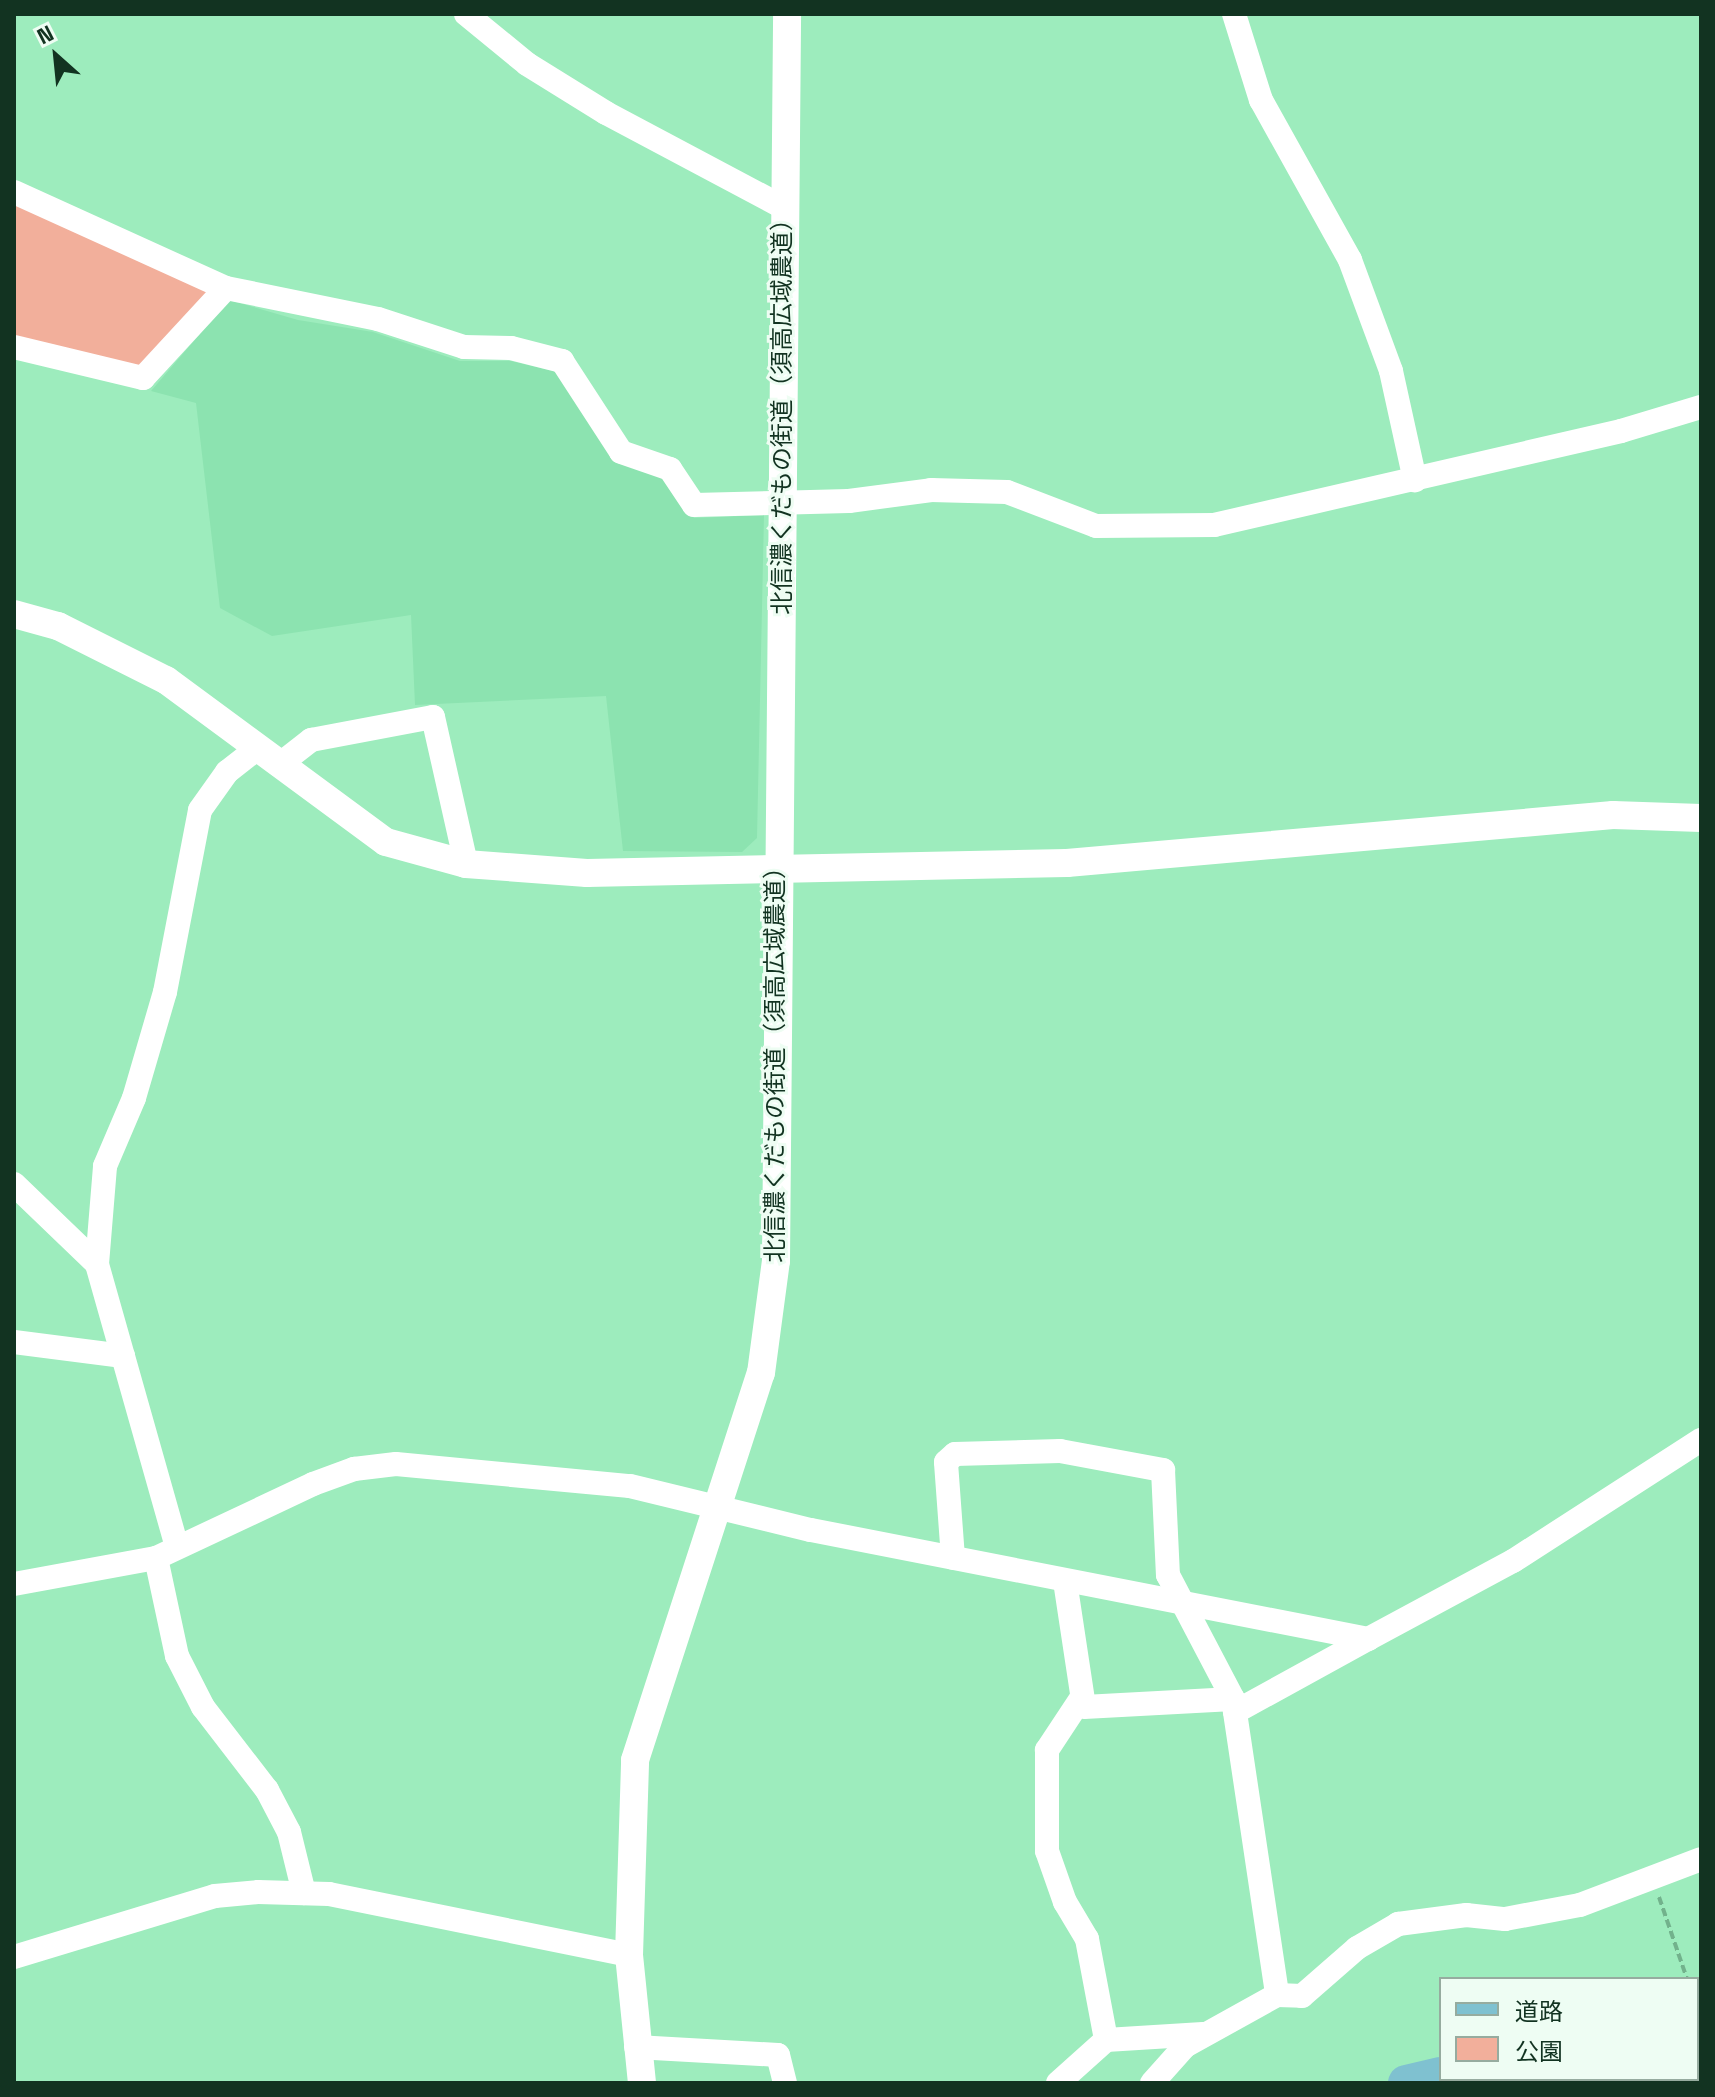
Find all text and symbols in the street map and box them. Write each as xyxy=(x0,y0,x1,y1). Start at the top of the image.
north arrow xyxy=(16,16,96,96)
text: N xyxy=(32,19,58,50)
street label: 北信濃くだもの街道（須高広域農道） xyxy=(768,207,796,615)
street label: 北信濃くだもの街道（須高広域農道） xyxy=(761,855,789,1263)
legend xyxy=(1439,1977,1699,2081)
text: 道路 xyxy=(1515,1996,1563,2027)
text: 公園 xyxy=(1515,2036,1563,2067)

